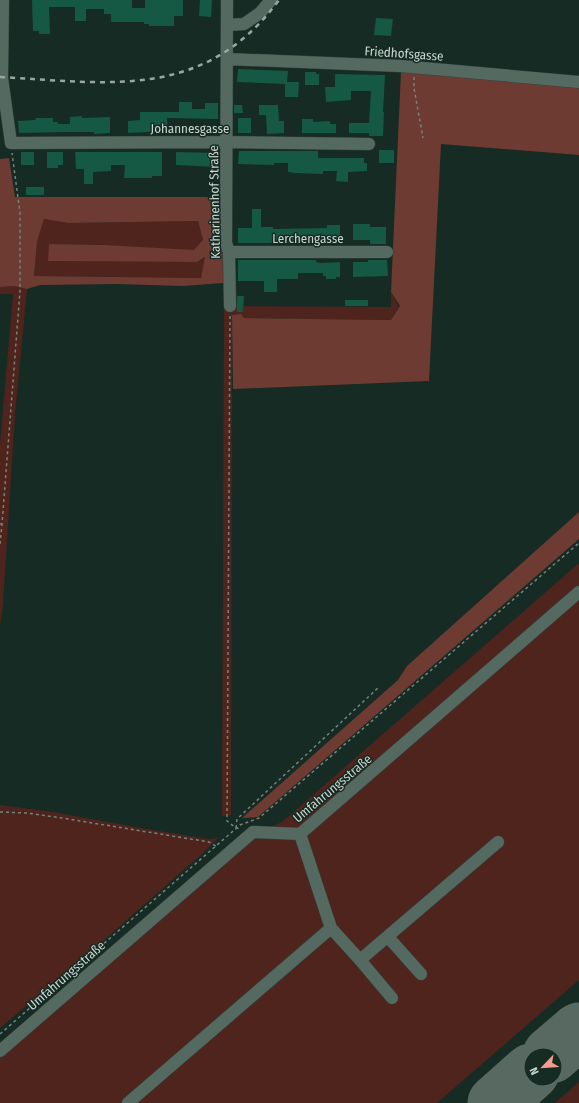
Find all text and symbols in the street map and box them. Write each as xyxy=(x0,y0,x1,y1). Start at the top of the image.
street label: Friedhofsgasse xyxy=(364,43,444,64)
street label: Johannesgasse xyxy=(151,121,229,136)
street label: Katharinenhof Straße xyxy=(206,145,223,259)
street label: Lerchengasse xyxy=(272,231,344,246)
street label: Umfahrungsstraße xyxy=(290,751,375,826)
street label: Umfahrungsstraße xyxy=(24,938,108,1013)
north arrow xyxy=(523,1047,563,1087)
text: N xyxy=(527,1065,542,1077)

